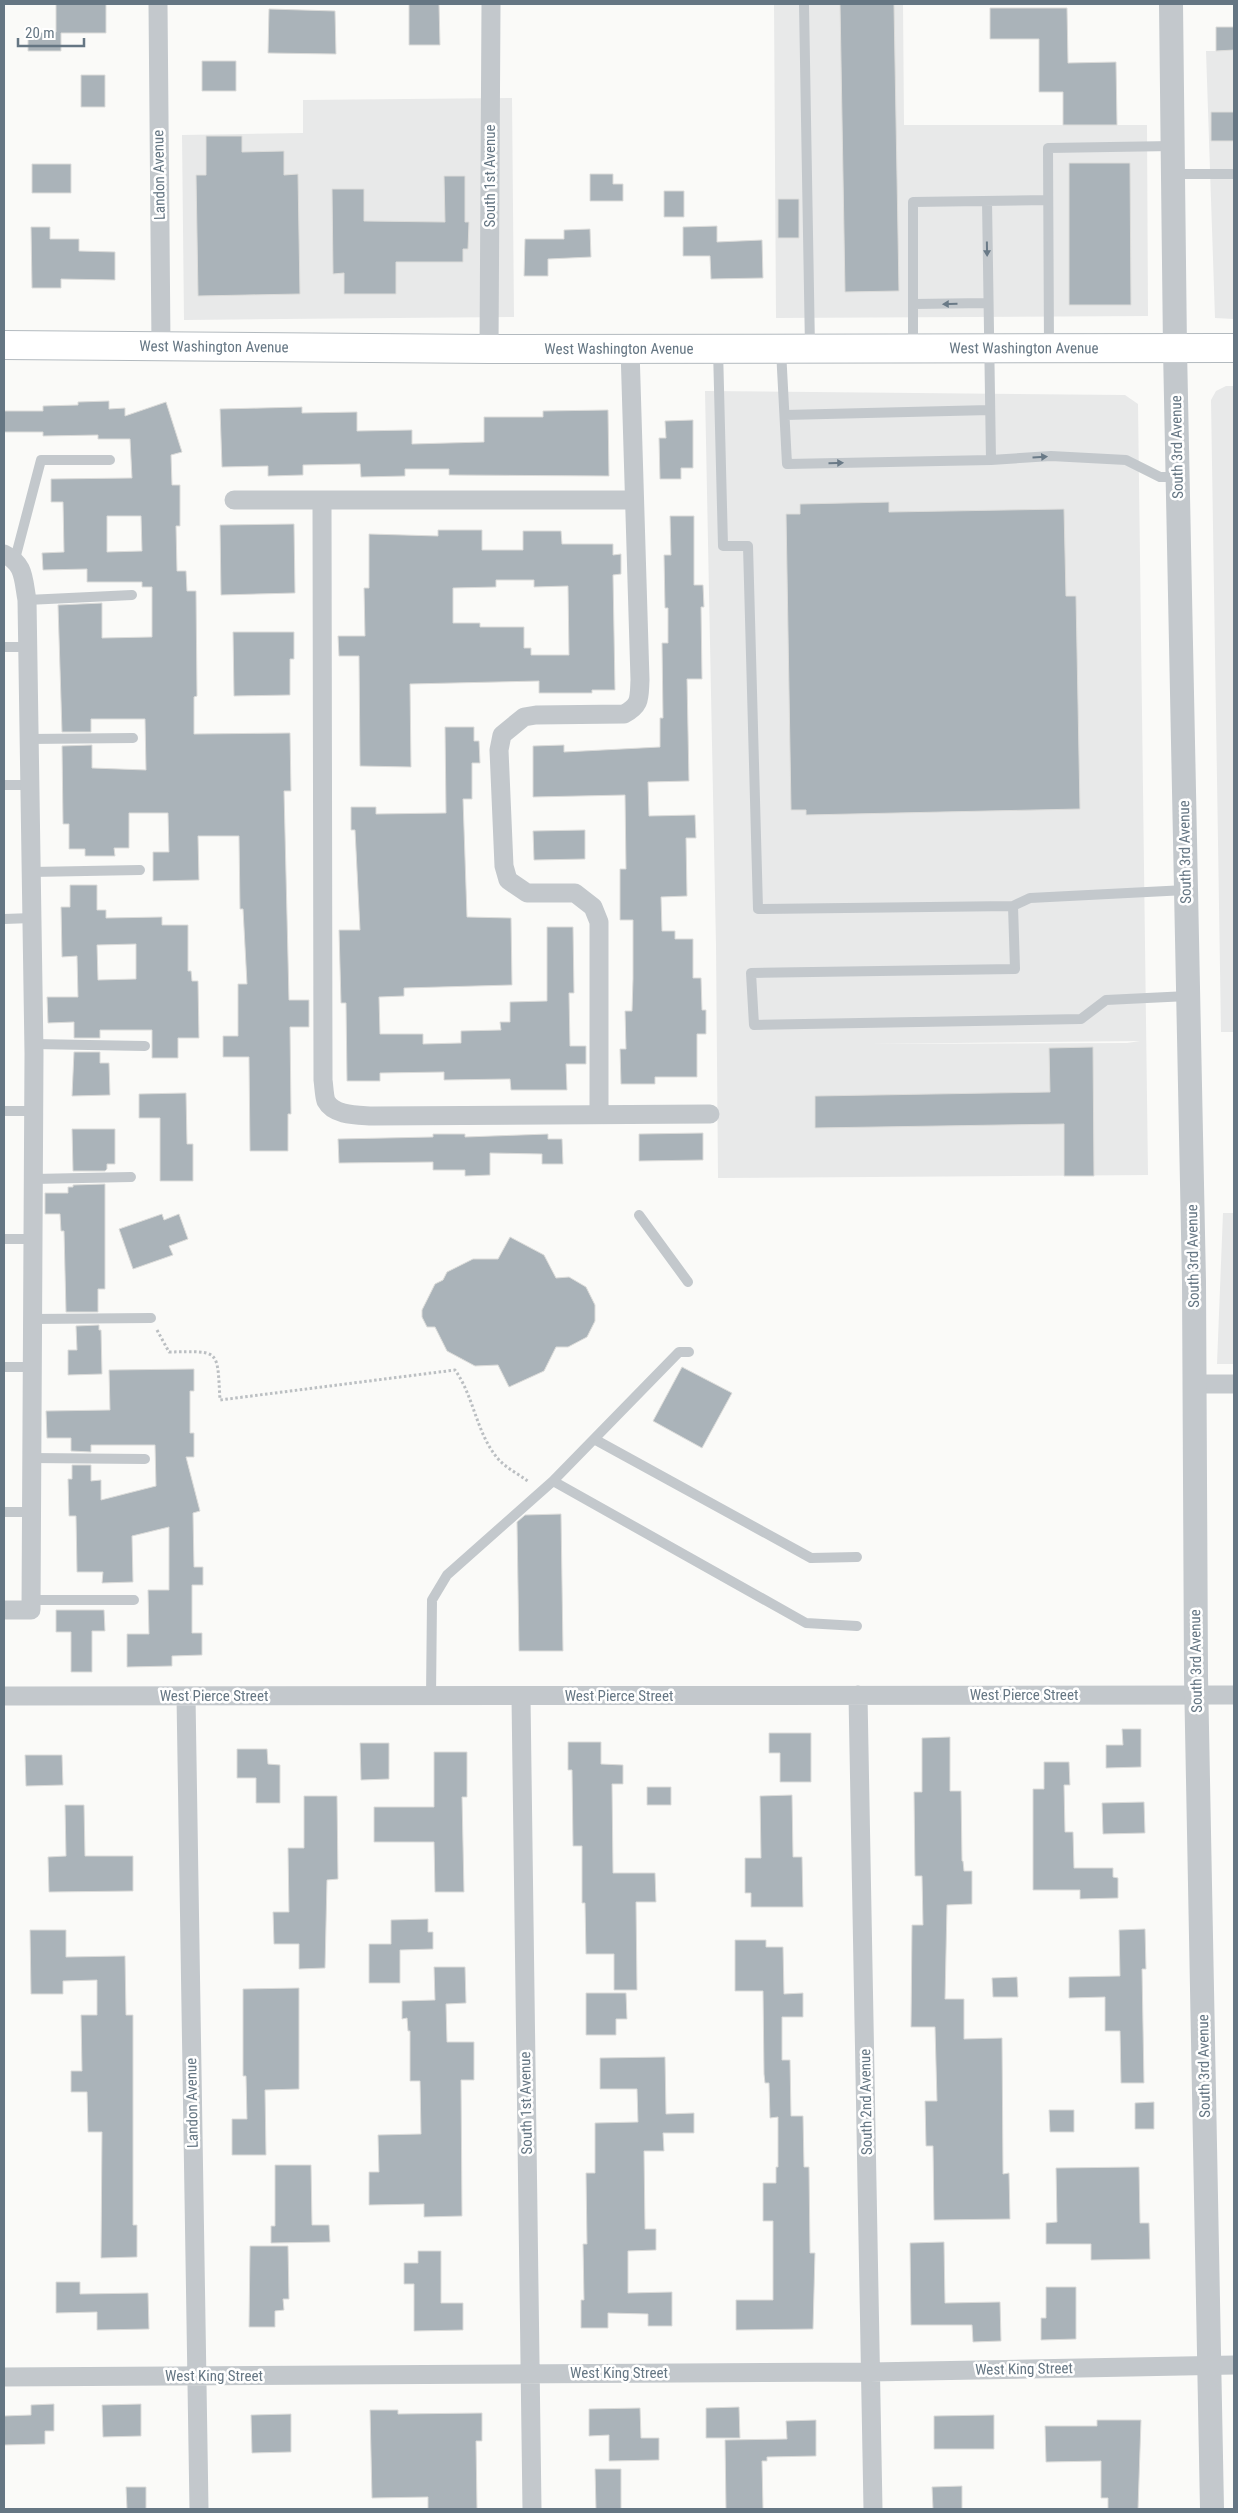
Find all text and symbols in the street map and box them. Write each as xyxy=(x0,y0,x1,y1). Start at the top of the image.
scale bar xyxy=(18,15,84,47)
text: 20 m xyxy=(25,24,55,42)
street label: South 1st Avenue xyxy=(481,125,499,228)
street label: Landon Avenue xyxy=(149,130,169,220)
one-way arrow xyxy=(983,242,991,258)
one-way arrow xyxy=(942,300,958,308)
street label: West Washington Avenue xyxy=(139,337,289,356)
street label: West Washington Avenue xyxy=(949,339,1099,357)
street label: West Washington Avenue xyxy=(544,340,694,358)
street label: South 3rd Avenue xyxy=(1167,395,1187,499)
one-way arrow xyxy=(1032,452,1048,460)
one-way arrow xyxy=(828,459,844,467)
street label: South 3rd Avenue xyxy=(1175,800,1195,904)
street label: South 3rd Avenue xyxy=(1183,1204,1203,1308)
street label: South 3rd Avenue xyxy=(1186,1609,1206,1713)
street label: West Pierce Street xyxy=(970,1686,1078,1704)
street label: West Pierce Street xyxy=(160,1687,268,1705)
street label: West Pierce Street xyxy=(565,1687,673,1705)
street label: South 3rd Avenue xyxy=(1194,2014,1214,2118)
street label: South 2nd Avenue xyxy=(856,2049,876,2155)
street label: South 1st Avenue xyxy=(516,2051,536,2155)
street label: Landon Avenue xyxy=(182,2058,202,2148)
street label: West King Street xyxy=(975,2359,1073,2379)
street label: West King Street xyxy=(570,2364,668,2382)
street label: West King Street xyxy=(165,2367,263,2385)

